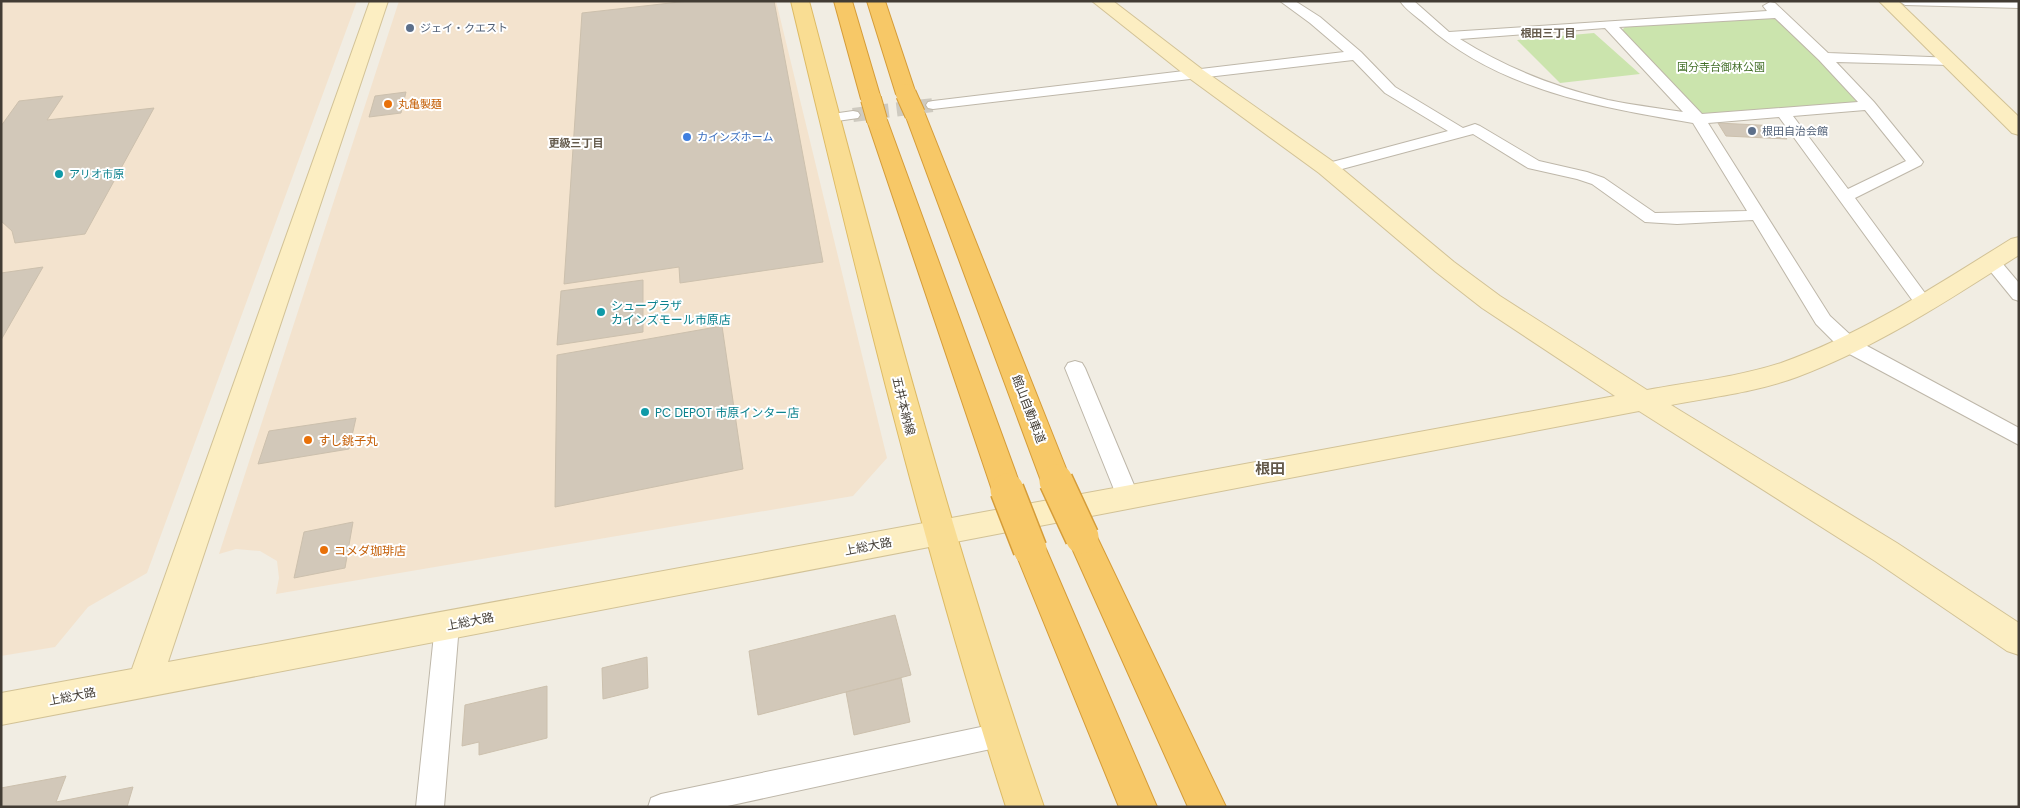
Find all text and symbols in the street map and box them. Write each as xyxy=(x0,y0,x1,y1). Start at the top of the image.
place label: ジェイ・クエスト xyxy=(420,20,508,36)
marker: ジェイ・クエスト xyxy=(404,22,416,34)
district label: 根田三丁目 xyxy=(1521,25,1576,41)
park label: 国分寺台御林公園 xyxy=(1677,59,1765,75)
place label: 丸亀製麺 xyxy=(398,96,442,112)
marker: 丸亀製麺 xyxy=(382,98,394,110)
place label: 根田自治会館 xyxy=(1762,123,1828,139)
marker: 根田自治会館 xyxy=(1746,125,1758,137)
place label: カインズホーム xyxy=(697,129,773,145)
marker: カインズホーム xyxy=(681,131,693,143)
district label: 更級三丁目 xyxy=(549,135,604,151)
place label: アリオ市原 xyxy=(69,166,124,182)
marker: アリオ市原 xyxy=(53,168,65,180)
place label: シュープラザ カインズモール市原店 xyxy=(611,297,731,328)
marker: シュープラザ カインズモール市原店 xyxy=(595,306,607,318)
street label: 館山自動車道 xyxy=(1008,372,1050,446)
street label: 五井本納線 xyxy=(888,375,920,437)
place label: PC DEPOT 市原インター店 xyxy=(655,404,799,421)
marker: PC DEPOT 市原インター店 xyxy=(639,406,651,418)
place label: すし銚子丸 xyxy=(318,432,378,449)
marker: すし銚子丸 xyxy=(302,434,314,446)
district label: 根田 xyxy=(1255,458,1285,479)
street label: 上総大路 xyxy=(843,533,893,559)
place label: コメダ珈琲店 xyxy=(334,542,406,559)
marker: コメダ珈琲店 xyxy=(318,544,330,556)
street label: 上総大路 xyxy=(445,608,495,634)
street label: 上総大路 xyxy=(47,683,97,709)

